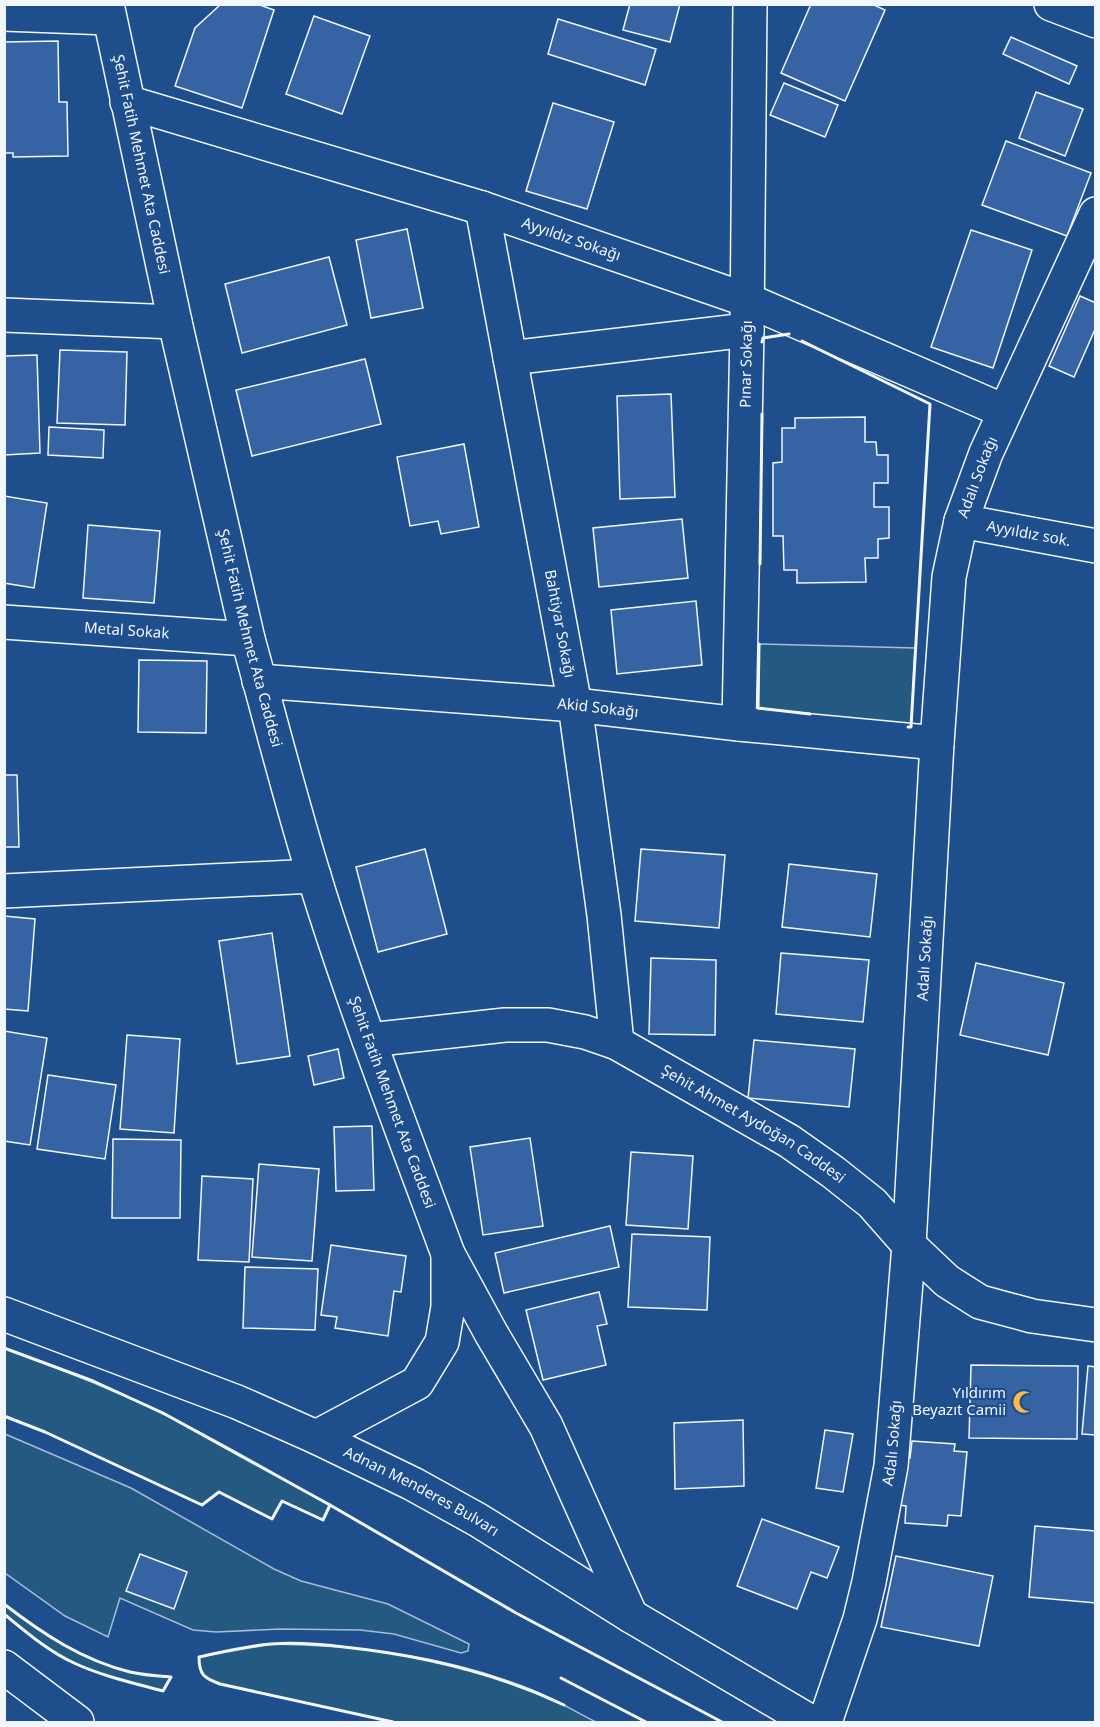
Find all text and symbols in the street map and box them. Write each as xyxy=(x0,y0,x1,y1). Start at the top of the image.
street label: Şehit Fatih Mehmet Ata Caddesi xyxy=(109,52,176,276)
street label: Ayyıldız Sokağı xyxy=(519,212,624,264)
street label: Pınar Sokağı xyxy=(734,320,756,408)
street label: Adalı Sokağı xyxy=(952,433,1001,520)
street label: Ayyıldız sok. xyxy=(985,515,1073,550)
street label: Şehit Fatih Mehmet Ata Caddesi xyxy=(214,527,288,749)
street label: Bahtiyar Sokağı xyxy=(541,568,581,679)
street label: Metal Sokak xyxy=(83,617,170,642)
street label: Akid Sokağı xyxy=(557,693,640,721)
street label: Adalı Sokağı xyxy=(912,915,936,1001)
street label: Şehit Fatih Mehmet Ata Caddesi xyxy=(345,993,441,1211)
street label: Şehit Ahmet Aydoğan Caddesi xyxy=(658,1059,850,1187)
place label: Yıldırım Beyazıt Camii xyxy=(912,1382,1006,1419)
mosque icon: Yıldırım Beyazıt Camii xyxy=(1011,1389,1037,1415)
street label: Adalı Sokağı xyxy=(876,1399,905,1487)
street label: Adnan Menderes Bulvarı xyxy=(341,1441,503,1540)

